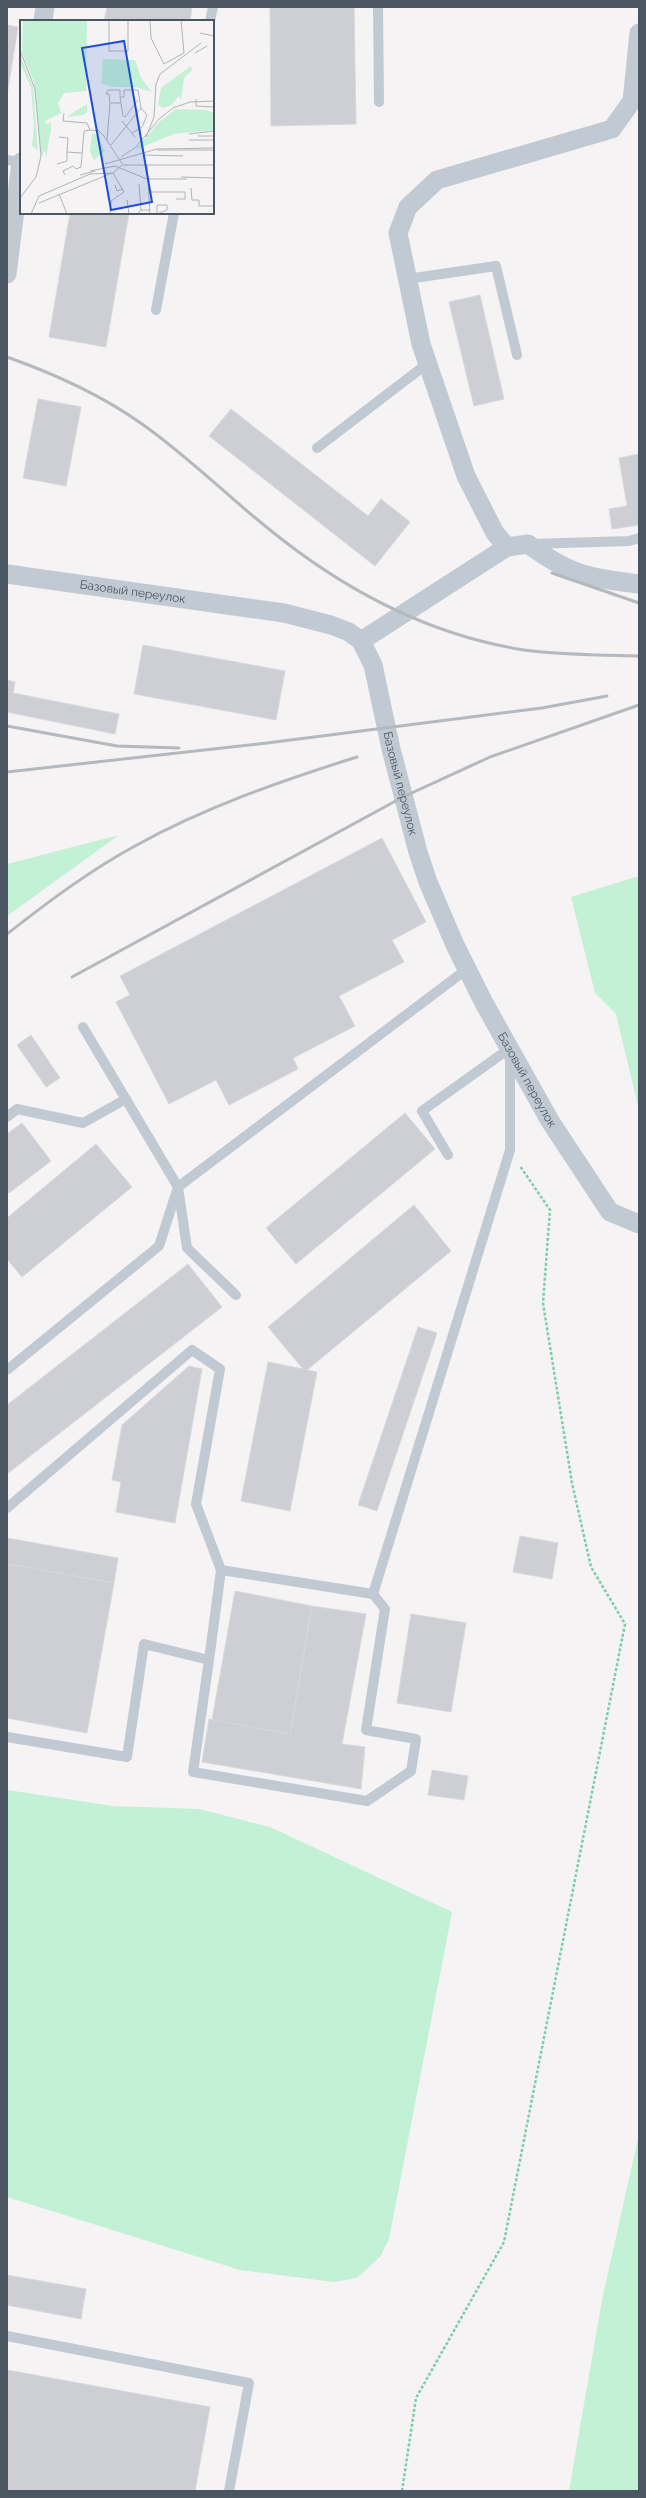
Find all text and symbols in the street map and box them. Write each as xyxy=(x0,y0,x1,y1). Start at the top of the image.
inset map xyxy=(20,20,214,214)
street label: Базовый переулок xyxy=(79,577,187,606)
street label: Базовый переулок xyxy=(380,730,420,837)
street label: Базовый переулок xyxy=(495,1030,559,1130)

